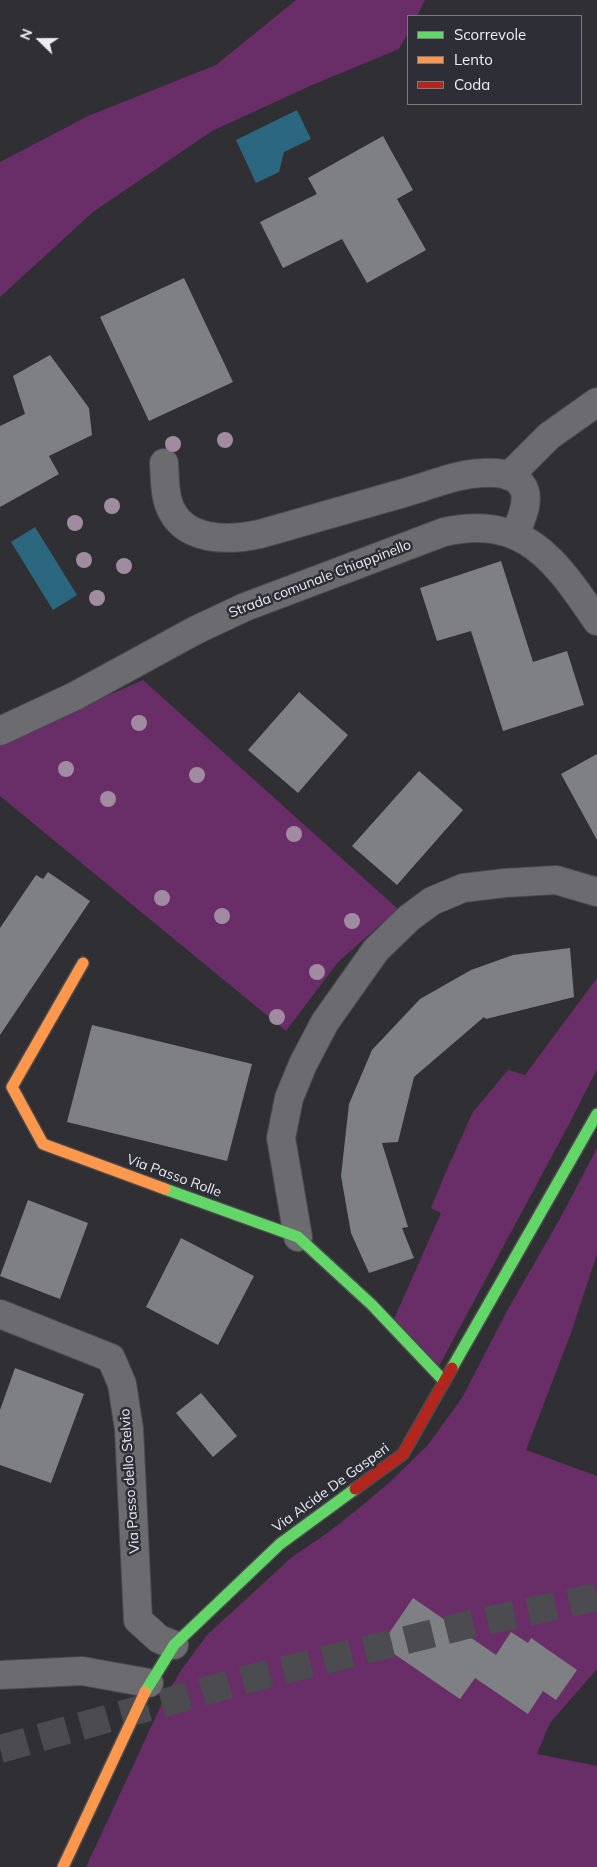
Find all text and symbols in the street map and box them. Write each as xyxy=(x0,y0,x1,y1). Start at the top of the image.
north arrow xyxy=(15,15,65,65)
legend xyxy=(407,15,582,105)
text: Scorrevole xyxy=(454,25,526,44)
text: N xyxy=(16,26,36,43)
text: Lento xyxy=(454,50,493,69)
text: Coda xyxy=(454,75,490,94)
street label: Strada comunale Chiappinello xyxy=(226,536,414,622)
street label: Via Passo Rolle xyxy=(124,1151,224,1201)
street label: Via Passo dello Stelvio xyxy=(117,1408,143,1554)
street label: Via Alcide De Gasperi xyxy=(269,1440,393,1536)

